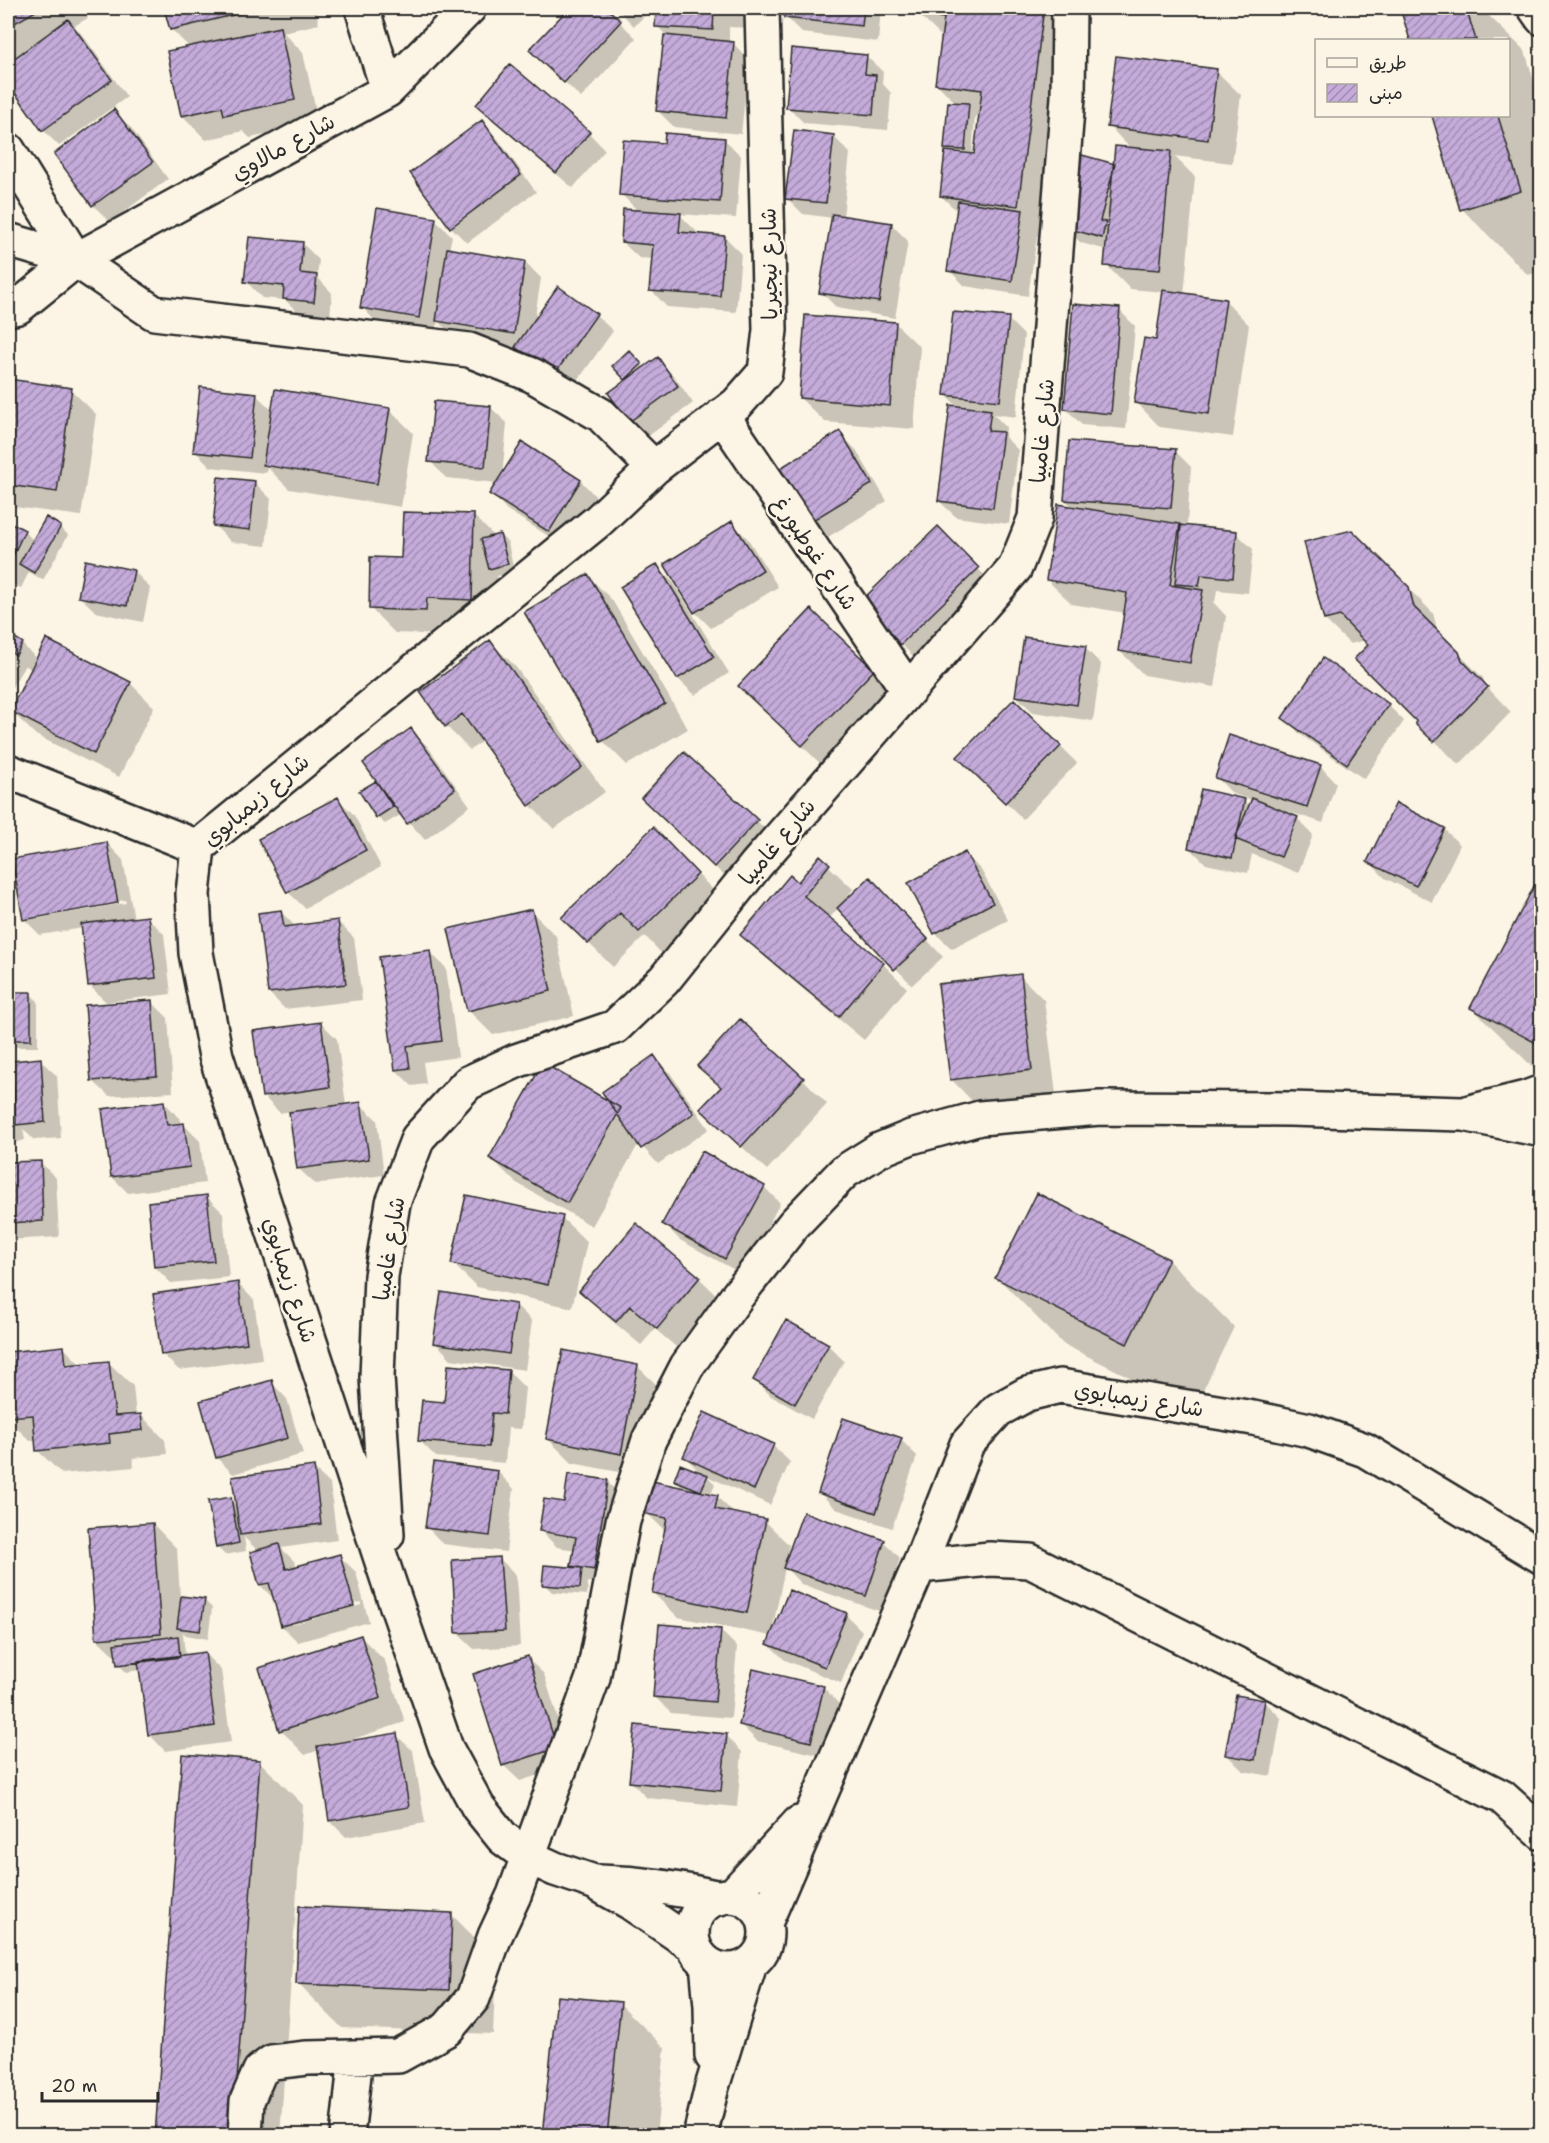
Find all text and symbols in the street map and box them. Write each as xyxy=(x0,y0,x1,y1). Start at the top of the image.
legend xyxy=(1315,39,1510,117)
text: طريق xyxy=(1369,51,1407,75)
text: مبنى xyxy=(1369,81,1403,105)
street label: شارع مالاوي xyxy=(226,107,341,189)
street label: شارع نيجيريا xyxy=(754,208,785,320)
street label: شارع غامبيا xyxy=(1023,377,1062,485)
street label: شارع غوطبورغ xyxy=(765,490,864,616)
street label: شارع زيمبابوي xyxy=(197,747,317,855)
street label: شارع غامبيا xyxy=(732,792,823,892)
street label: شارع غامبيا xyxy=(366,1195,413,1303)
street label: شارع زيمبابوي xyxy=(254,1213,324,1347)
street label: شارع زيمبابوي xyxy=(1072,1374,1206,1426)
scale bar xyxy=(42,2065,158,2103)
text: 20 m xyxy=(51,2074,97,2098)

